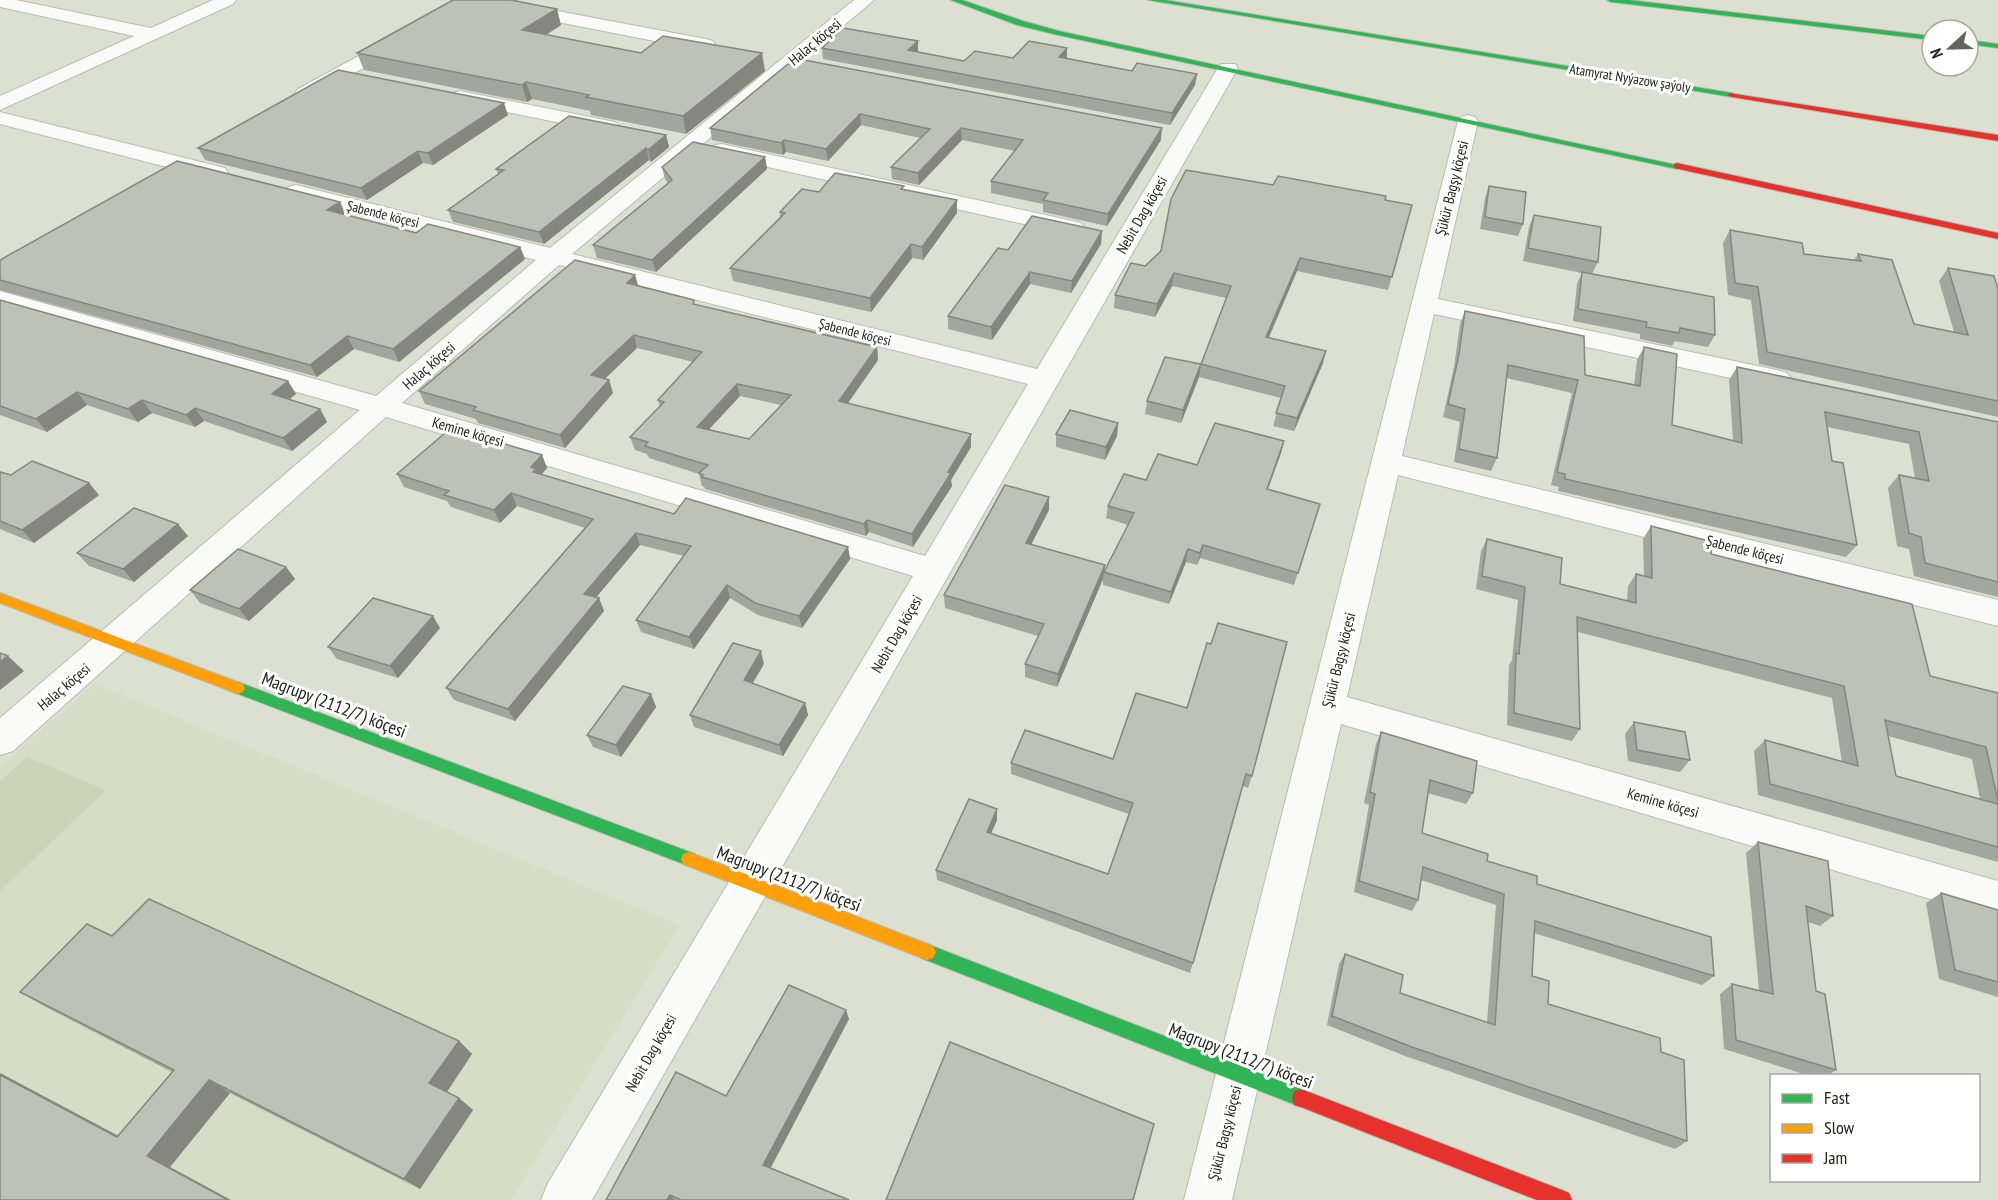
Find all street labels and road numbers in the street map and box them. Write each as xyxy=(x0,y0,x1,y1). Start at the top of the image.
street label: Halaç köçesi xyxy=(784,14,845,69)
street label: Atamyrat Nyýazow şaýoly xyxy=(1568,60,1693,97)
street label: Şükür Bagşy köçesi xyxy=(1431,138,1473,237)
street label: Nebit Dag köçesi xyxy=(1112,172,1171,257)
street label: Şabende köçesi xyxy=(345,196,421,232)
street label: Şabende köçesi xyxy=(817,314,893,350)
street label: Halaç köçesi xyxy=(398,338,459,394)
street label: Kemine köçesi xyxy=(430,412,506,451)
street label: Şabende köçesi xyxy=(1704,531,1786,568)
street label: Nebit Dag köçesi xyxy=(867,591,926,676)
street label: Şükür Bagşy köçesi xyxy=(1318,610,1360,709)
street label: Halaç köçesi xyxy=(33,659,94,714)
street label: Magrupy (2112/7) köçesi xyxy=(259,666,410,743)
street label: Kemine köçesi xyxy=(1625,783,1701,822)
street label: Magrupy (2112/7) köçesi xyxy=(714,840,865,917)
street label: Nebit Dag köçesi xyxy=(621,1010,680,1095)
street label: Magrupy (2112/7) köçesi xyxy=(1166,1017,1317,1094)
street label: Şükür Bagşy köçesi xyxy=(1204,1083,1246,1182)

